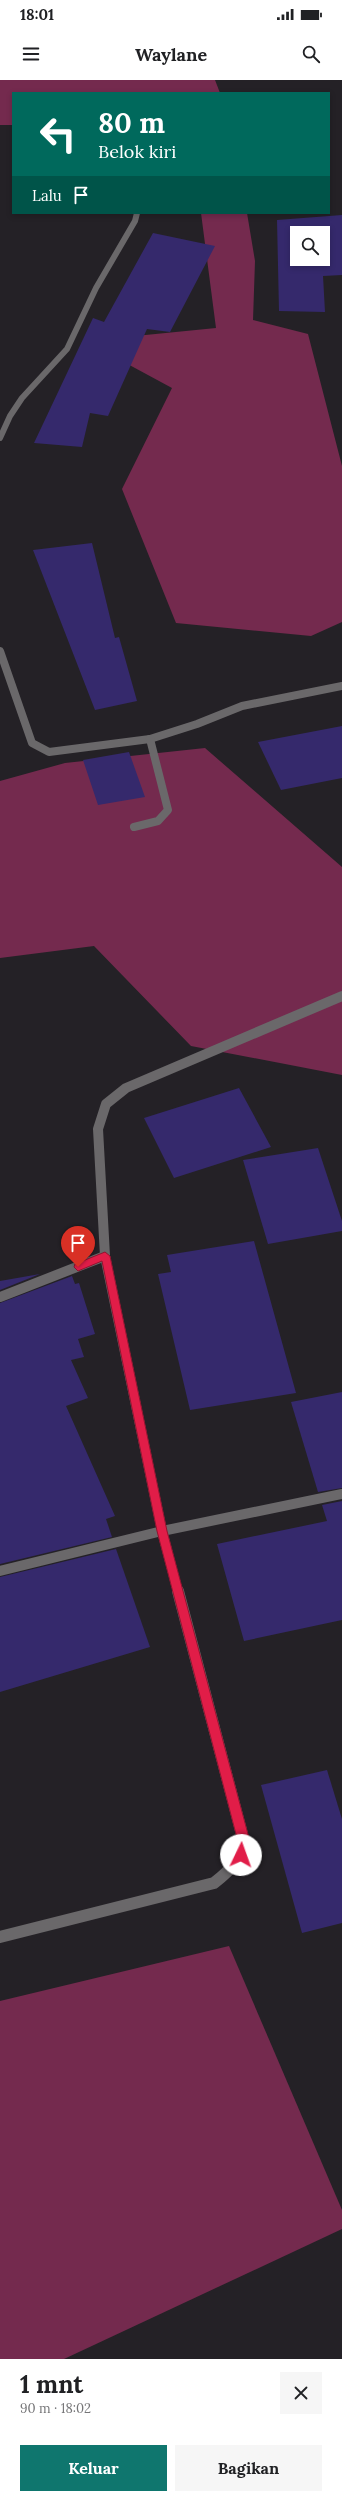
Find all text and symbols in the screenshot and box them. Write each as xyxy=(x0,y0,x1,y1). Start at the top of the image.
text: 18:01 xyxy=(20,5,54,24)
icon: menu xyxy=(20,43,42,65)
text: Waylane xyxy=(135,43,207,66)
icon: search xyxy=(300,43,322,65)
text: 80 m xyxy=(98,105,165,141)
icon: left xyxy=(32,108,84,160)
text: Belok kiri xyxy=(98,140,176,163)
icon: arrive xyxy=(70,184,92,206)
text: Lalu xyxy=(32,186,62,205)
map controls xyxy=(290,226,330,266)
button: search xyxy=(290,226,330,266)
pin xyxy=(61,1226,95,1267)
icon: arrive xyxy=(67,1232,89,1254)
position arrow xyxy=(220,1834,262,1876)
text: 1 mnt xyxy=(20,2369,83,2400)
button: close xyxy=(280,2372,322,2414)
text: 90 m · 18:02 xyxy=(20,2400,91,2417)
button: Keluar xyxy=(20,2445,167,2491)
button: Bagikan xyxy=(175,2445,322,2491)

